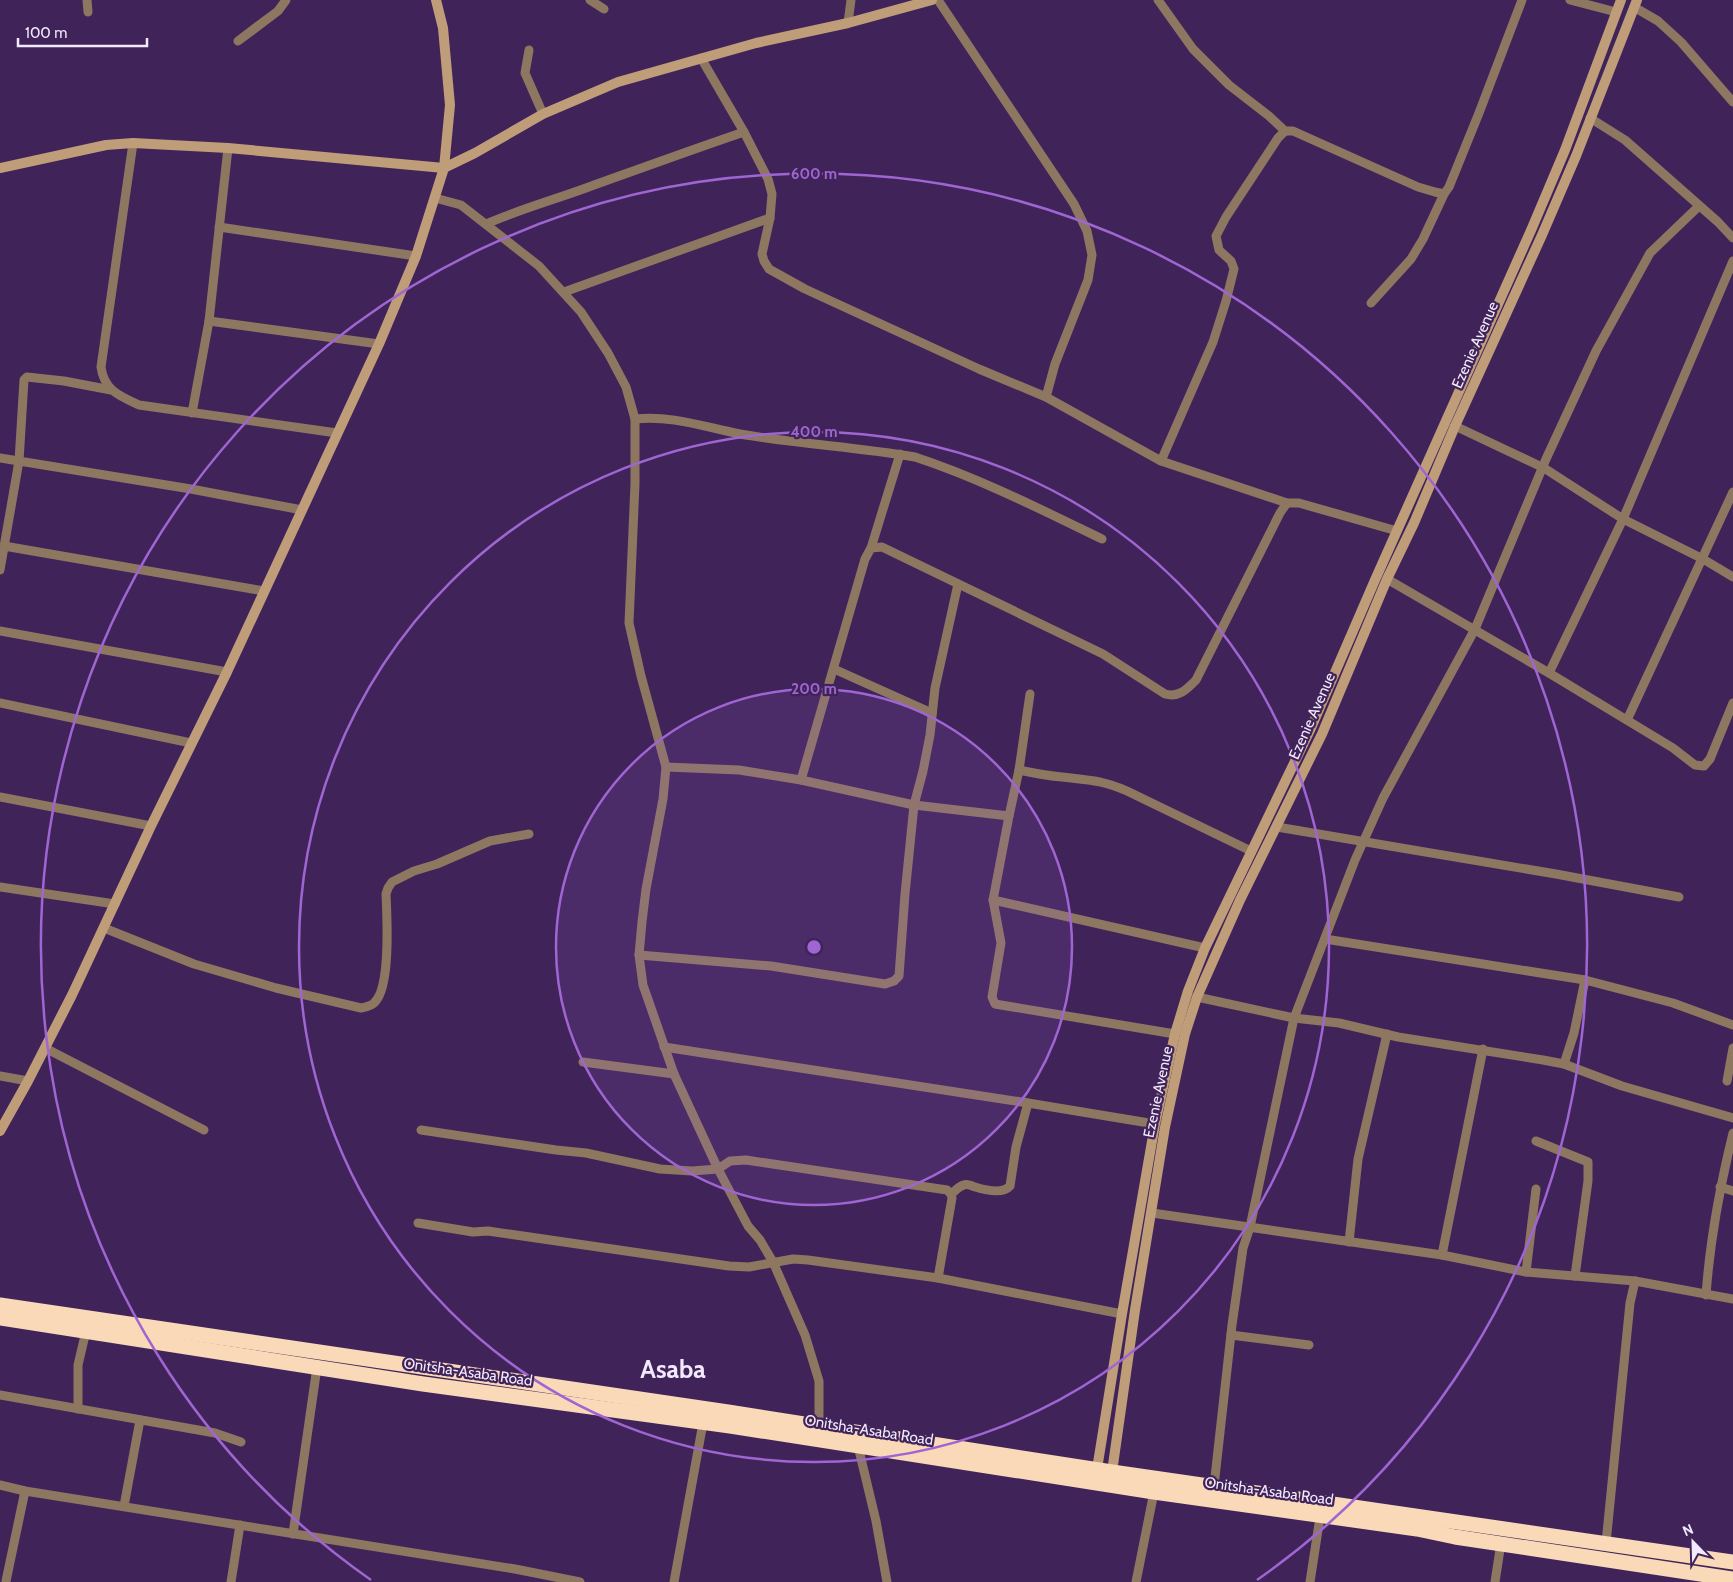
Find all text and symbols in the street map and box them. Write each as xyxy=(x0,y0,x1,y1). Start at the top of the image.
scale bar xyxy=(18,15,146,47)
text: 100 m xyxy=(25,24,67,42)
text: 600 m xyxy=(791,165,837,183)
street label: Ezenie Avenue xyxy=(1448,299,1502,391)
text: 400 m xyxy=(791,423,837,441)
street label: Ezenie Avenue xyxy=(1285,670,1339,762)
text: 200 m xyxy=(791,680,837,698)
centre of rings xyxy=(805,938,823,956)
street label: Ezenie Avenue xyxy=(1140,1044,1177,1139)
street label: Onitsha-Asaba Road xyxy=(402,1354,534,1390)
district label: Asaba xyxy=(640,1354,706,1384)
street label: Onitsha-Asaba Road xyxy=(803,1411,935,1449)
street label: Onitsha-Asaba Road xyxy=(1203,1473,1335,1509)
north arrow xyxy=(1668,1517,1718,1567)
text: N xyxy=(1680,1520,1696,1540)

